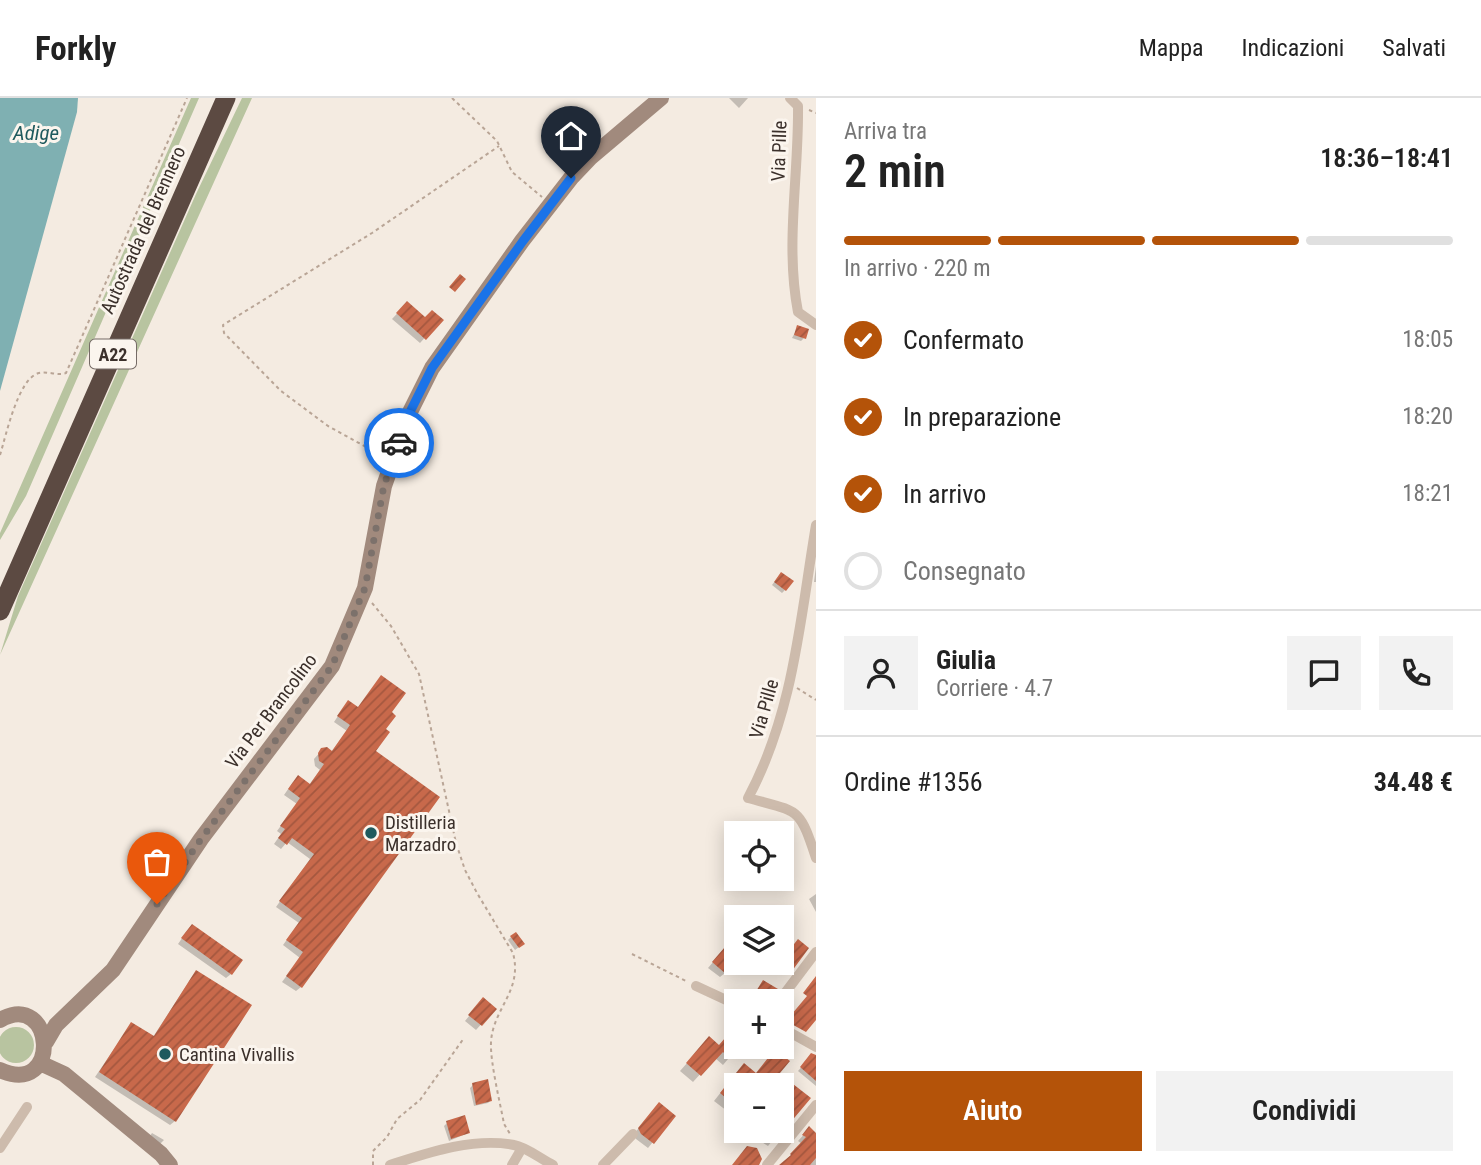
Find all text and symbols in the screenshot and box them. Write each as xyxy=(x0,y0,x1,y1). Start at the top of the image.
text: Forkly xyxy=(35,29,117,68)
text: Mappa xyxy=(1139,34,1204,62)
text: Indicazioni xyxy=(1242,34,1344,62)
text: Salvati xyxy=(1382,34,1446,62)
pin xyxy=(541,106,601,178)
icon: home xyxy=(552,117,590,155)
text: Arriva tra xyxy=(844,118,927,145)
street label: Via Pille xyxy=(766,120,792,182)
water label: Adige xyxy=(12,121,59,145)
street label: Autostrada del Brennero xyxy=(96,143,190,317)
text: 18:36–18:41 xyxy=(1320,143,1453,173)
text: 2 min xyxy=(844,144,946,198)
text: In arrivo · 220 m xyxy=(844,255,991,282)
icon: check xyxy=(844,321,882,359)
text: Confermato xyxy=(903,325,1024,355)
text: 18:05 xyxy=(1402,326,1453,353)
road number: A22 xyxy=(90,340,136,368)
icon: check xyxy=(844,398,882,436)
text: In preparazione xyxy=(903,402,1061,432)
text: 18:20 xyxy=(1402,403,1453,430)
courier xyxy=(364,408,434,478)
icon: car xyxy=(380,424,418,462)
icon: check xyxy=(844,475,882,513)
text: In arrivo xyxy=(903,479,986,509)
text: 18:21 xyxy=(1402,480,1453,507)
text: Consegnato xyxy=(903,556,1026,586)
button: person xyxy=(844,636,918,710)
button: chat xyxy=(1287,636,1361,710)
button: phone xyxy=(1379,636,1453,710)
text: Giulia xyxy=(936,645,996,675)
street label: Via Per Brancolino xyxy=(220,649,322,773)
text: Corriere · 4.7 xyxy=(936,675,1053,702)
street label: Via Pille xyxy=(745,676,783,741)
text: Ordine #1356 xyxy=(844,767,983,797)
text: 34.48 € xyxy=(1374,767,1453,797)
place label: Distilleria Marzadro xyxy=(385,811,456,856)
map controls xyxy=(724,821,794,1143)
button: locate xyxy=(724,821,794,891)
marker: Distilleria Marzadro xyxy=(363,825,379,841)
pin xyxy=(127,832,187,904)
icon: bag xyxy=(138,843,176,881)
button: layers xyxy=(724,905,794,975)
button: + xyxy=(724,989,794,1059)
place label: Cantina Vivallis xyxy=(179,1043,295,1066)
marker: Cantina Vivallis xyxy=(157,1046,173,1062)
button: Aiuto xyxy=(844,1071,1142,1151)
button: Condividi xyxy=(1156,1071,1453,1151)
button: − xyxy=(724,1073,794,1143)

